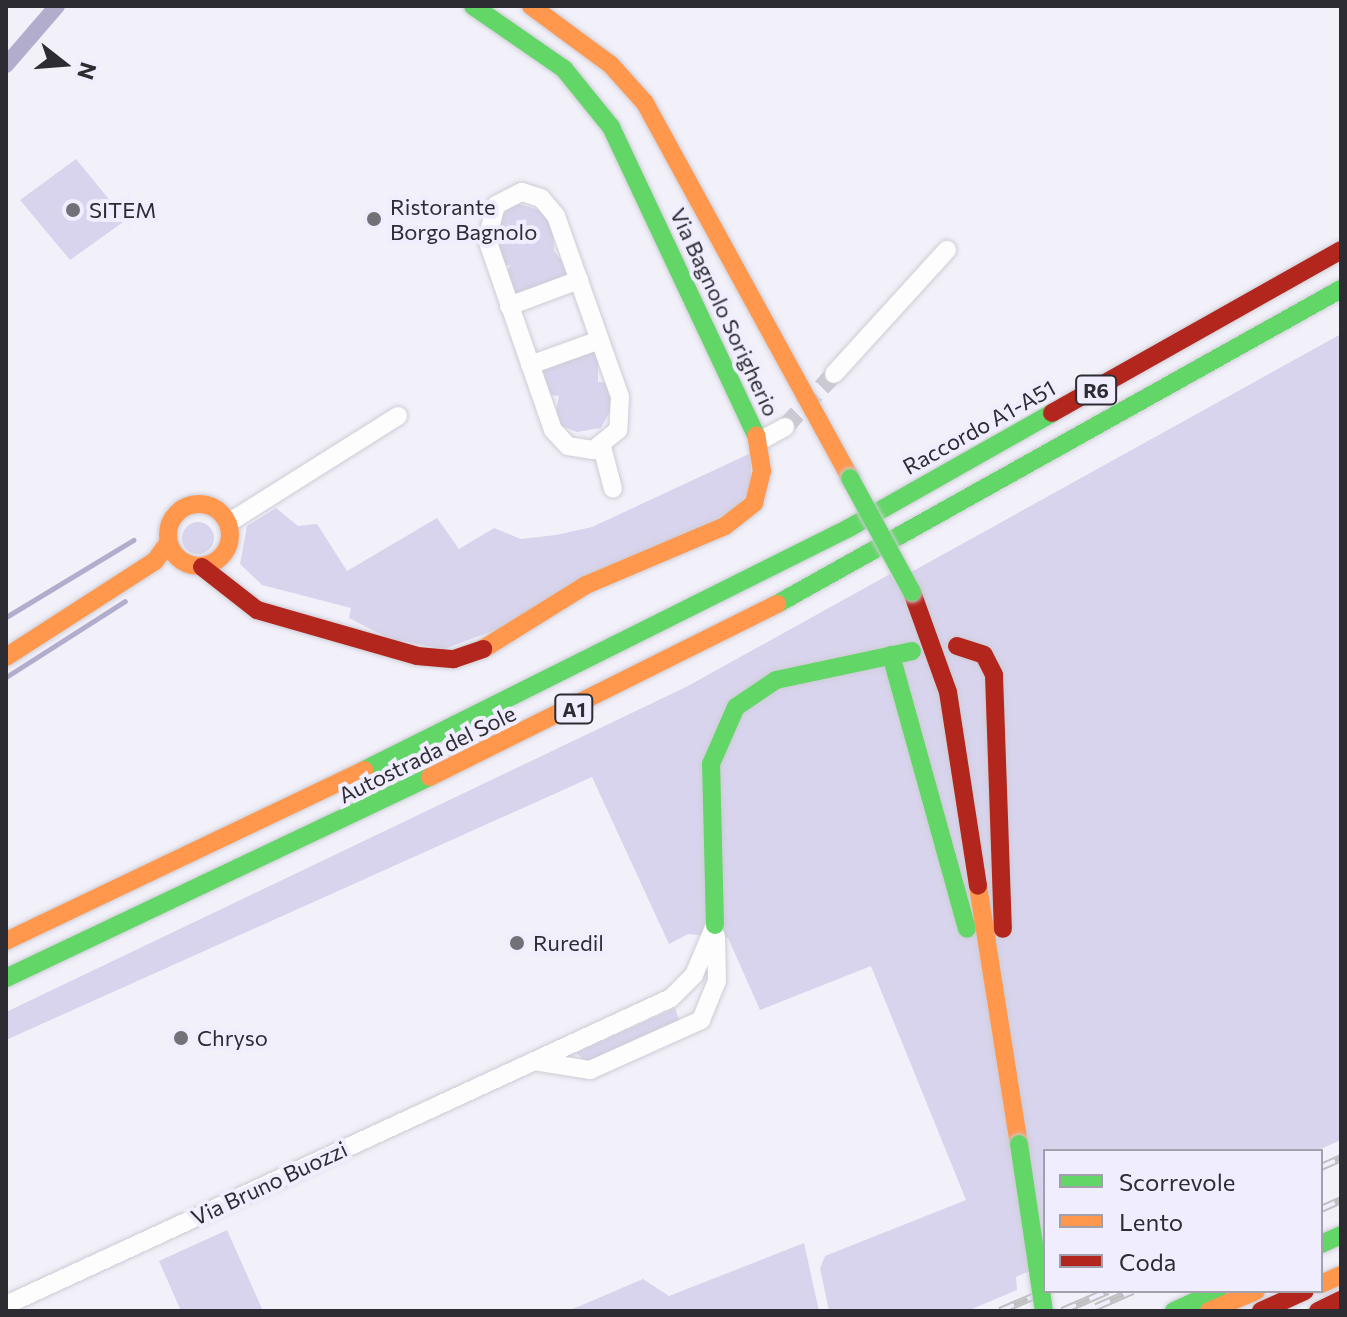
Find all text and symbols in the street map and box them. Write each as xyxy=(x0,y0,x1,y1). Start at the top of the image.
north arrow xyxy=(24,24,104,104)
text: N xyxy=(72,59,103,83)
place label: Ristorante Borgo Bagnolo xyxy=(390,193,537,244)
place label: SITEM xyxy=(89,197,156,223)
marker: SITEM xyxy=(64,201,82,219)
street label: Via Bagnolo Sorigherio xyxy=(665,204,785,420)
marker: Ristorante Borgo Bagnolo xyxy=(365,210,383,228)
street label: Raccordo A1-A51 xyxy=(898,374,1060,480)
road number: R6 xyxy=(1074,374,1118,406)
road number: A1 xyxy=(554,693,594,725)
street label: Autostrada del Sole xyxy=(334,700,520,808)
place label: Ruredil xyxy=(533,930,604,956)
marker: Ruredil xyxy=(508,934,526,952)
place label: Chryso xyxy=(197,1025,268,1051)
marker: Chryso xyxy=(172,1029,190,1047)
street label: Via Bruno Buozzi xyxy=(187,1135,351,1231)
legend xyxy=(1043,1149,1323,1293)
text: Scorrevole xyxy=(1119,1167,1235,1196)
text: Lento xyxy=(1119,1207,1183,1236)
text: Coda xyxy=(1119,1247,1176,1276)

